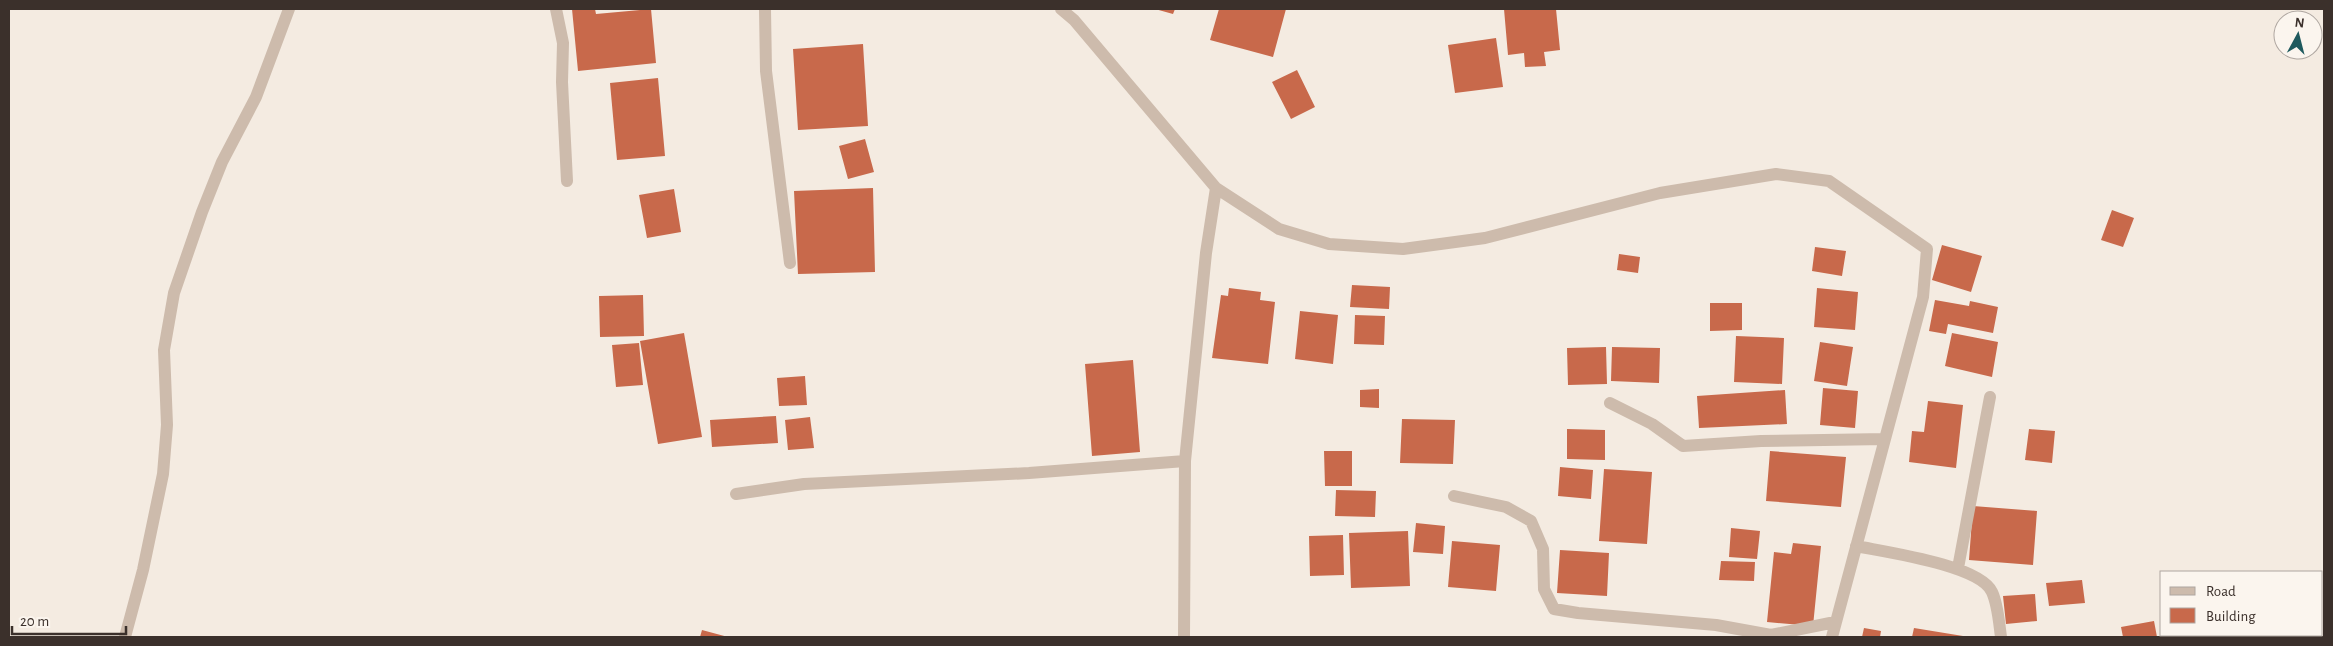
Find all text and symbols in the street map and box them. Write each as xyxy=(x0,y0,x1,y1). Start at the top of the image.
north arrow xyxy=(2273,10,2323,60)
text: N xyxy=(2294,16,2305,31)
legend xyxy=(2160,571,2323,636)
text: Road xyxy=(2206,584,2236,599)
scale bar xyxy=(12,604,126,636)
text: Building xyxy=(2206,609,2256,624)
text: 20 m xyxy=(20,614,49,629)

